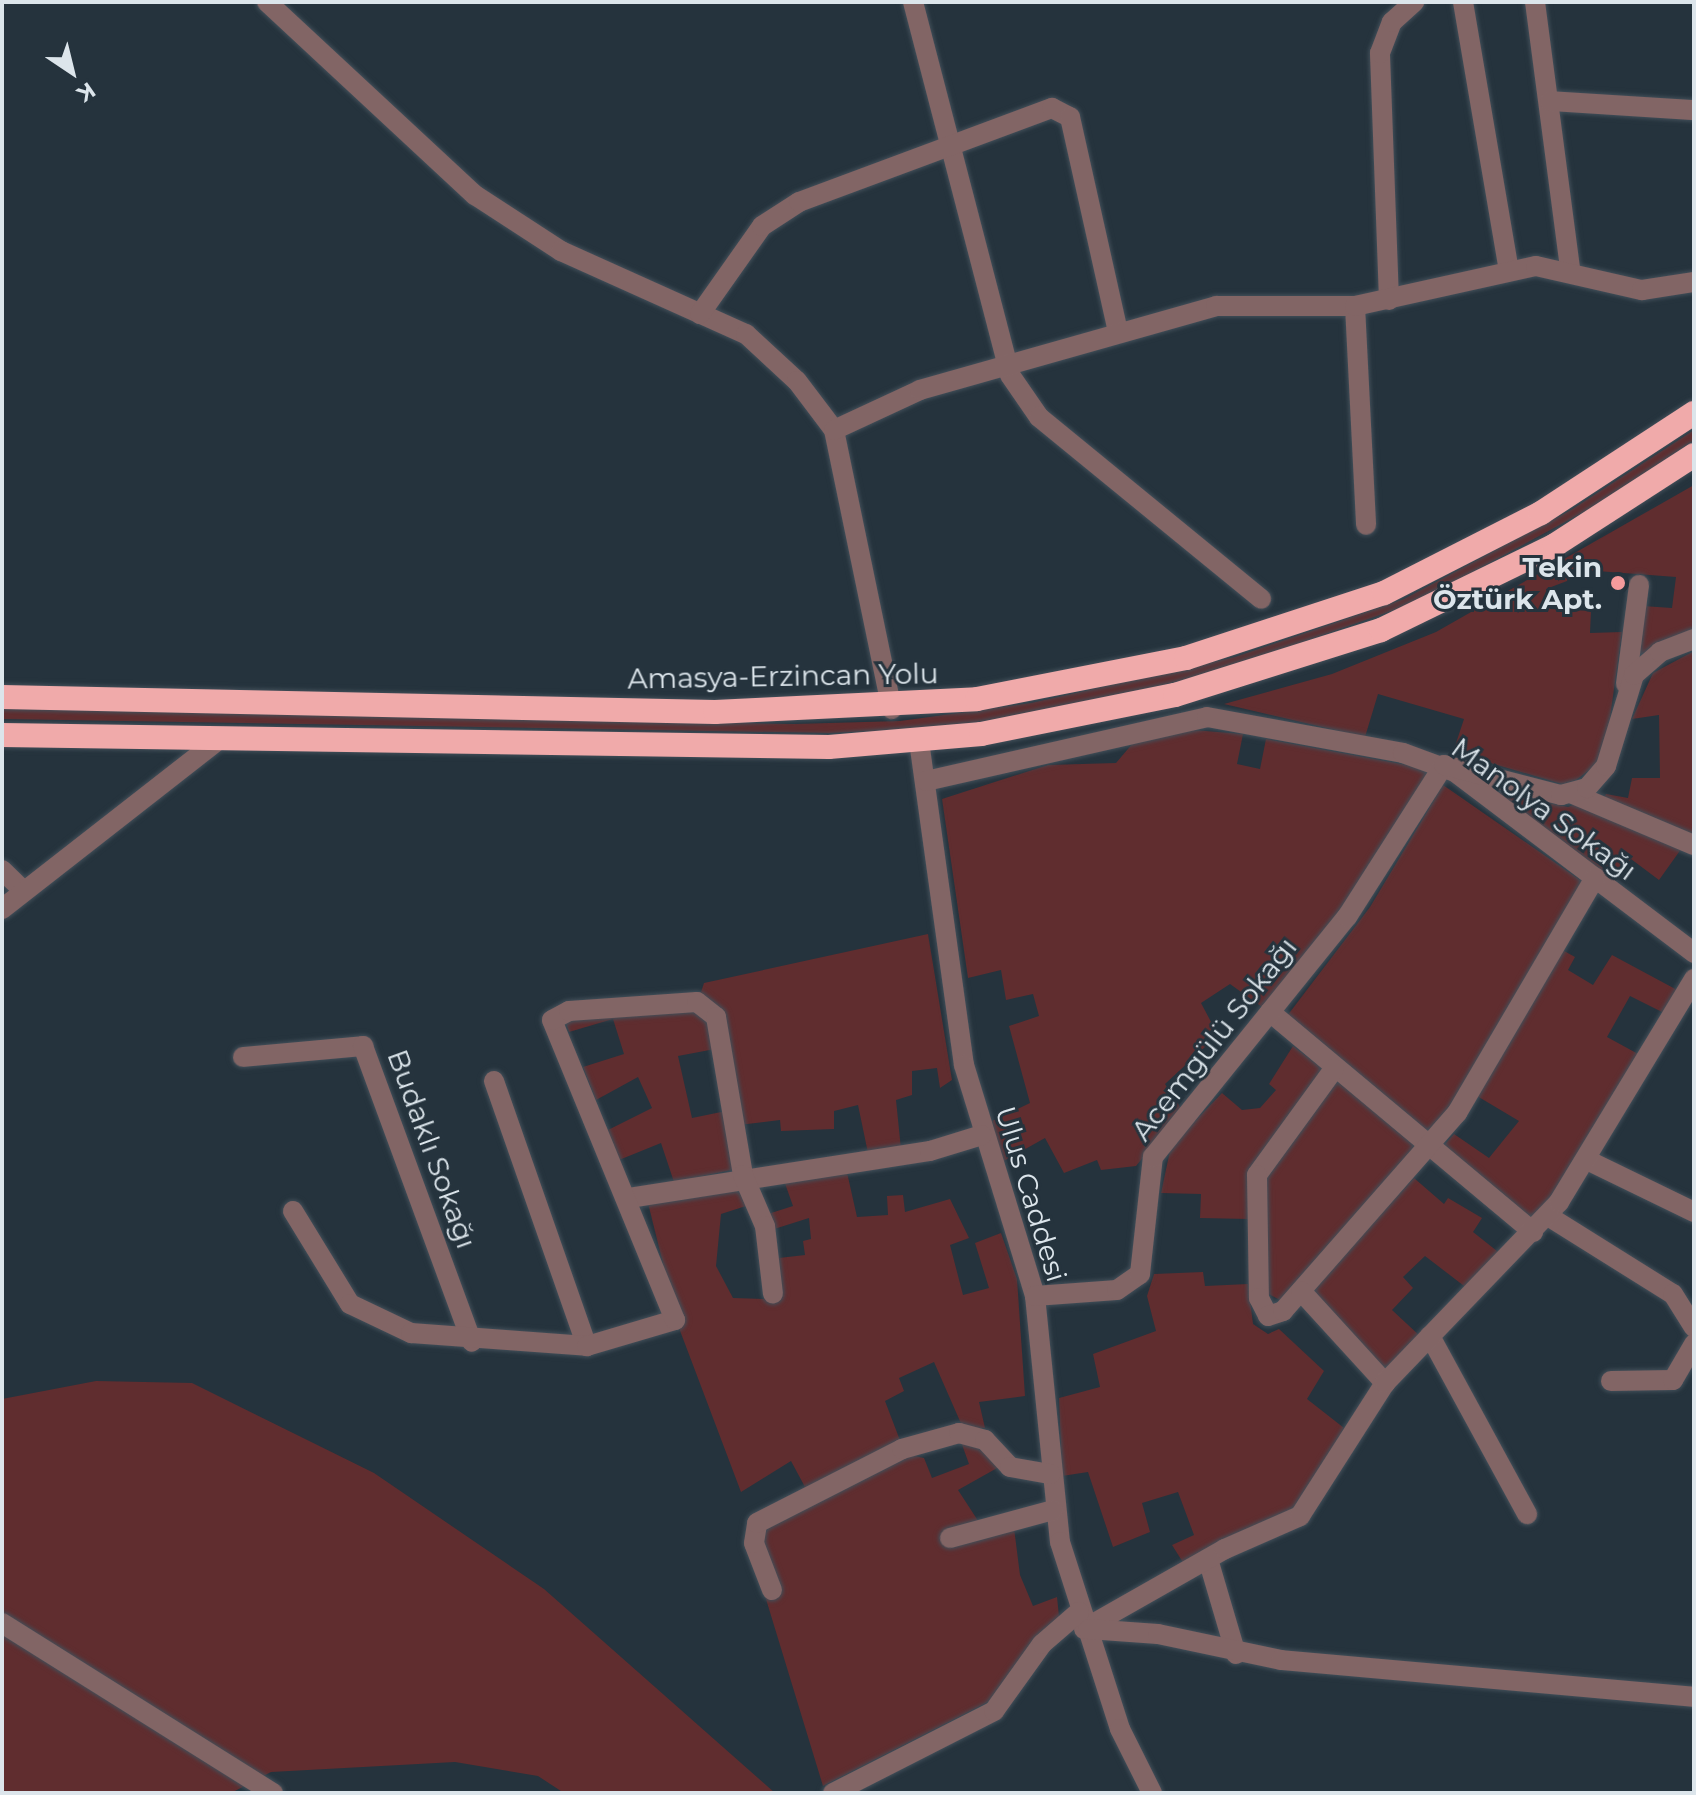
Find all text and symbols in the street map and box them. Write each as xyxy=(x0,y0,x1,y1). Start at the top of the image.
north arrow xyxy=(32,32,112,112)
text: K xyxy=(72,76,100,108)
place label: Tekin Öztürk Apt. xyxy=(1433,550,1602,616)
marker: Tekin Öztürk Apt. xyxy=(1609,574,1627,592)
street label: Amasya-Erzincan Yolu xyxy=(627,656,939,696)
street label: Manolya Sokağı xyxy=(1445,731,1643,887)
street label: Acemgülü Sokağı xyxy=(1124,931,1304,1147)
street label: Budaklı Sokağı xyxy=(380,1045,484,1253)
street label: Ulus Caddesi xyxy=(988,1102,1074,1286)

